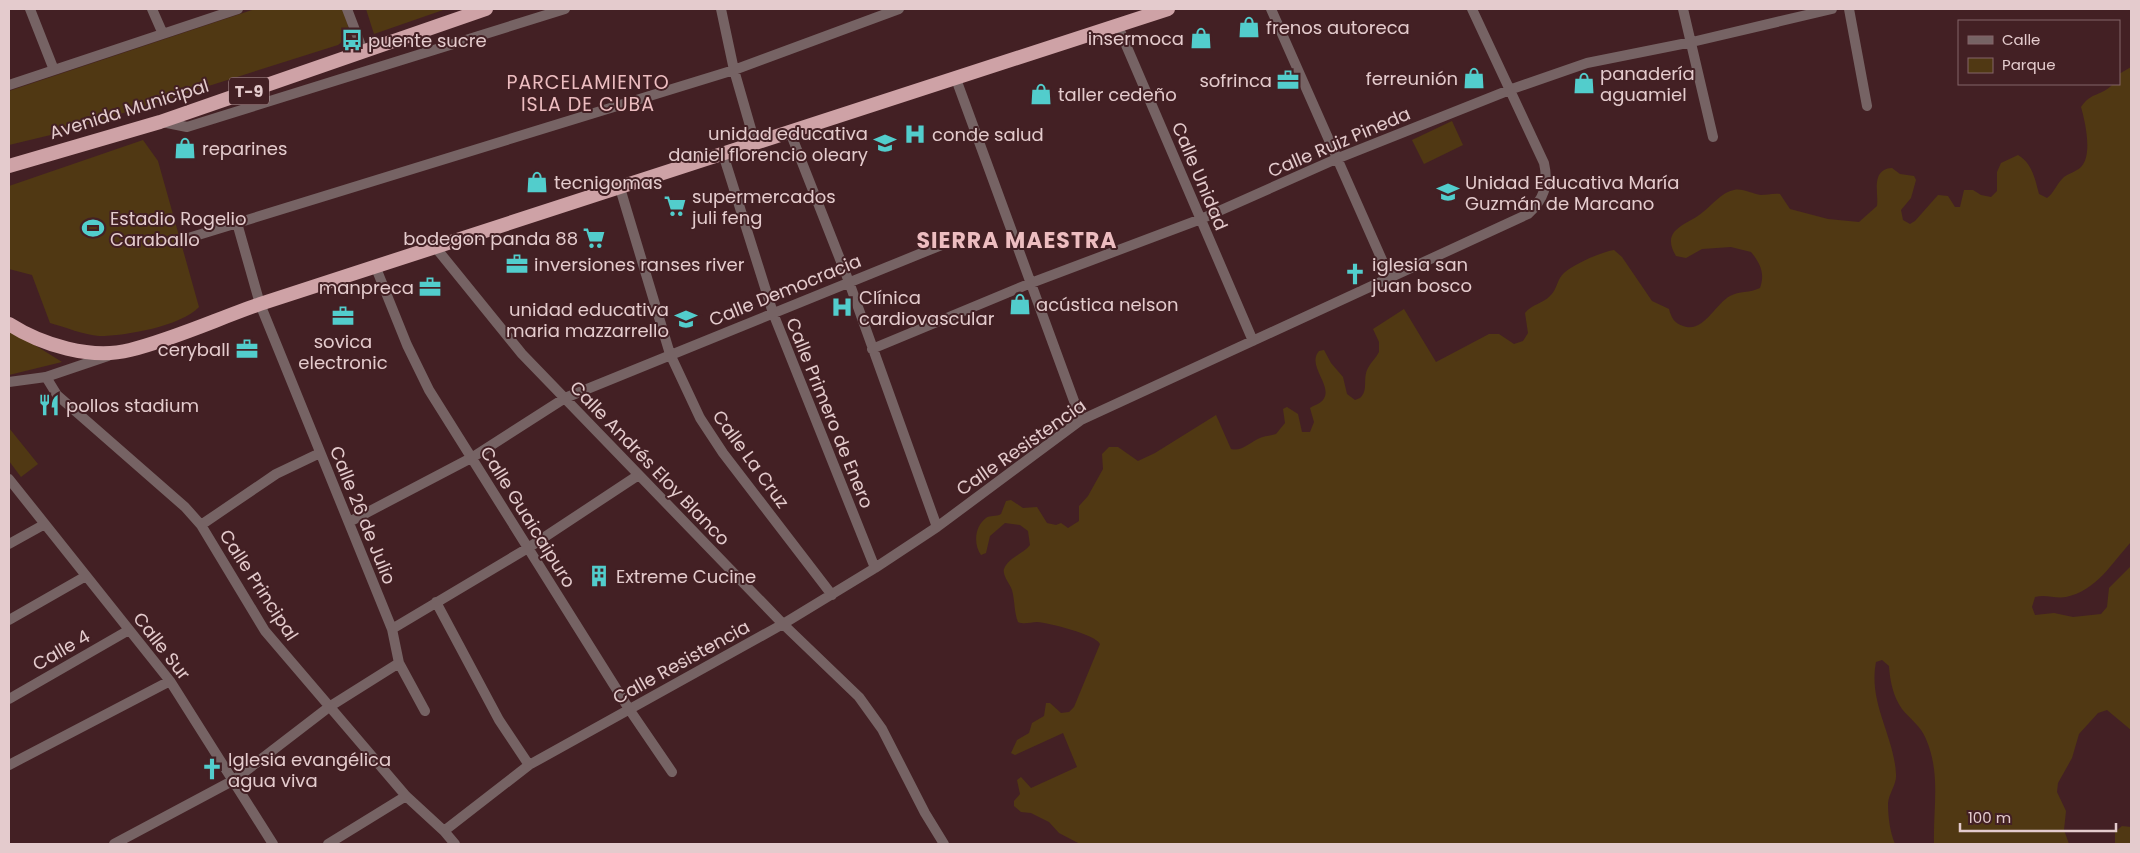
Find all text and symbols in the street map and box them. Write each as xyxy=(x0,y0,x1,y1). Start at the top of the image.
shop icon: frenos autoreca xyxy=(1236,14,1262,40)
place label: frenos autoreca xyxy=(1266,15,1410,40)
legend xyxy=(1958,20,2120,85)
shop icon: insermoca xyxy=(1188,25,1214,51)
place label: insermoca xyxy=(1088,26,1184,51)
bus stop icon: puente sucre xyxy=(339,27,365,53)
place label: puente sucre xyxy=(368,28,487,53)
text: Calle xyxy=(2002,29,2040,50)
text: Parque xyxy=(2002,54,2055,75)
place label: panadería aguamiel xyxy=(1600,61,1695,107)
shop icon: ferreunión xyxy=(1461,65,1487,91)
place label: ferreunión xyxy=(1366,66,1458,91)
office icon: sofrinca xyxy=(1275,67,1301,93)
place label: sofrinca xyxy=(1199,68,1272,93)
district label: PARCELAMIENTO ISLA DE CUBA xyxy=(506,69,670,118)
shop icon: panadería aguamiel xyxy=(1571,70,1597,96)
street label: Avenida Municipal xyxy=(46,73,212,145)
road number: T-9 xyxy=(229,78,269,104)
shop icon: taller cedeño xyxy=(1028,81,1054,107)
place label: taller cedeño xyxy=(1058,82,1177,107)
street label: Calle Ruiz Pineda xyxy=(1264,101,1414,183)
street label: Calle Unidad xyxy=(1166,118,1234,234)
place label: unidad educativa daniel florencio oleary xyxy=(668,121,868,167)
hospital icon: conde salud xyxy=(902,121,928,147)
place label: conde salud xyxy=(932,122,1044,147)
school or university icon: unidad educativa daniel florencio oleary xyxy=(872,130,898,156)
shop icon: reparines xyxy=(172,135,198,161)
place label: reparines xyxy=(202,136,287,161)
shop icon: tecnigomas xyxy=(524,169,550,195)
place label: tecnigomas xyxy=(554,170,662,195)
place label: Unidad Educativa María Guzmán de Marcano xyxy=(1465,170,1679,216)
school or university icon: Unidad Educativa María Guzmán de Marcano xyxy=(1435,179,1461,205)
place label: supermercados juli feng xyxy=(691,184,836,230)
supermarket icon: supermercados juli feng xyxy=(662,193,688,219)
place label: Estadio Rogelio Caraballo xyxy=(110,206,246,252)
sports icon: Estadio Rogelio Caraballo xyxy=(80,215,106,241)
supermarket icon: bodegon panda 88 xyxy=(581,225,607,251)
district label: SIERRA MAESTRA xyxy=(917,225,1117,256)
place label: bodegon panda 88 xyxy=(403,226,578,251)
street label: Calle Democracia xyxy=(705,248,865,332)
office icon: inversiones ranses river xyxy=(504,251,530,277)
place label: inversiones ranses river xyxy=(534,252,745,277)
place label: iglesia san juan bosco xyxy=(1371,252,1472,298)
church icon: iglesia san juan bosco xyxy=(1342,261,1368,287)
office icon: manpreca xyxy=(417,274,443,300)
place label: manpreca xyxy=(319,275,414,300)
place label: Clínica cardiovascular xyxy=(859,285,995,331)
shop icon: acústica nelson xyxy=(1007,291,1033,317)
place label: acústica nelson xyxy=(1036,292,1178,317)
hospital icon: Clínica cardiovascular xyxy=(829,294,855,320)
place label: unidad educativa maria mazzarrello xyxy=(506,297,669,343)
office icon: sovica electronic xyxy=(330,303,356,329)
school or university icon: unidad educativa maria mazzarrello xyxy=(673,306,699,332)
street label: Calle Primero de Enero xyxy=(780,314,880,512)
place label: sovica electronic xyxy=(298,329,388,375)
office icon: ceryball xyxy=(234,336,260,362)
place label: ceryball xyxy=(158,337,230,362)
street label: Calle Andrés Eloy Blanco xyxy=(564,375,736,551)
restaurant icon: pollos stadium xyxy=(36,392,62,418)
place label: pollos stadium xyxy=(66,393,199,418)
street label: Calle Resistencia xyxy=(951,393,1091,501)
street label: Calle La Cruz xyxy=(707,405,795,513)
street label: Calle Guaicaipuro xyxy=(474,441,582,593)
street label: Calle 26 de Julio xyxy=(324,442,402,588)
street label: Calle Principal xyxy=(214,524,304,646)
building icon: Extreme Cucine xyxy=(586,563,612,589)
place label: Extreme Cucine xyxy=(616,564,756,589)
street label: Calle Sur xyxy=(128,607,197,685)
street label: Calle Resistencia xyxy=(608,614,754,710)
street label: Calle 4 xyxy=(28,624,94,676)
place label: Iglesia evangélica agua viva xyxy=(228,747,391,793)
church icon: Iglesia evangélica agua viva xyxy=(199,756,225,782)
scale bar xyxy=(1960,800,2116,832)
text: 100 m xyxy=(1968,807,2011,828)

